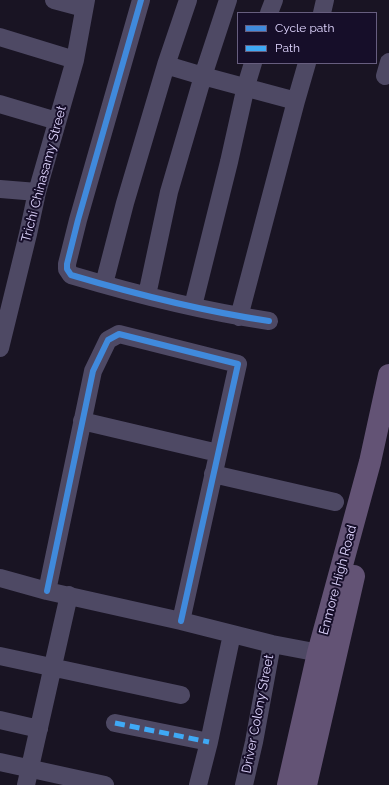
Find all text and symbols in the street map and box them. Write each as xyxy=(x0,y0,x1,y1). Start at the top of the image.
legend xyxy=(237,12,377,64)
text: Cycle path xyxy=(275,21,334,35)
text: Path xyxy=(275,41,300,55)
street label: Trichi Chinasamy Street xyxy=(18,104,70,244)
street label: Enmore High Road xyxy=(316,523,360,637)
street label: Driver Colony Street xyxy=(239,653,277,775)

